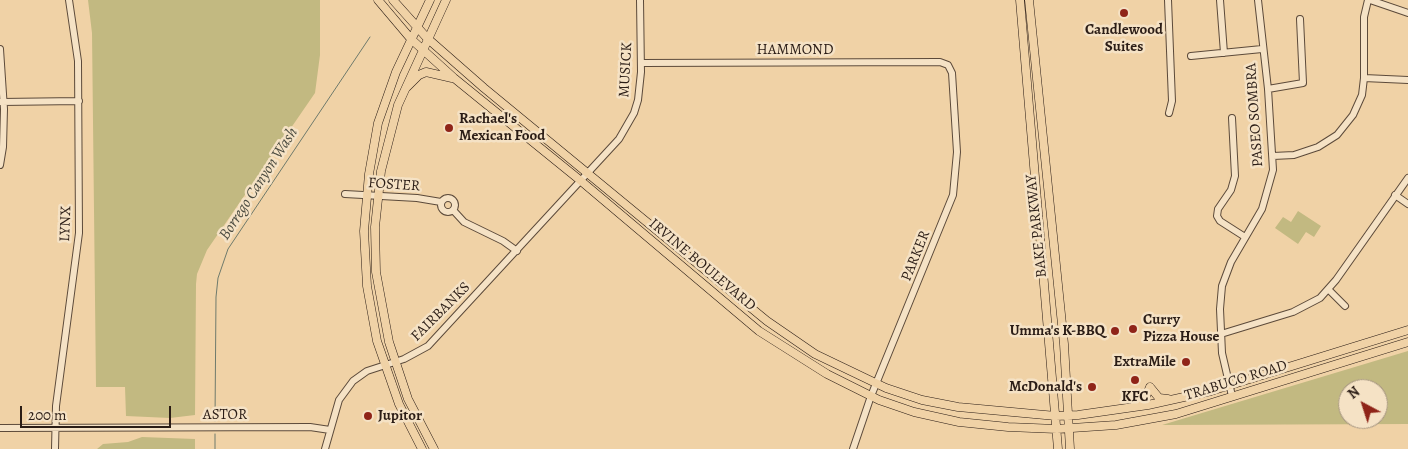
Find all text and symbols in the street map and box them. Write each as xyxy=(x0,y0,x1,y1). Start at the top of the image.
marker: Candlewood Suites xyxy=(1118,7,1130,19)
place label: Candlewood Suites xyxy=(1085,21,1163,56)
street label: HAMMOND xyxy=(757,41,833,59)
street label: MUSICK xyxy=(616,42,636,98)
street label: PASEO SOMBRA xyxy=(1242,62,1268,168)
place label: Rachael's Mexican Food xyxy=(459,110,545,145)
marker: Rachael's Mexican Food xyxy=(443,122,455,134)
water label: Borrego Canyon Wash xyxy=(215,124,303,244)
street label: BAKE PARKWAY xyxy=(1023,173,1051,279)
street label: FOSTER xyxy=(367,174,421,196)
street label: LYNX xyxy=(56,206,76,242)
street label: IRVINE BOULEVARD xyxy=(645,215,759,315)
street label: PARKER xyxy=(898,228,934,284)
street label: FAIRBANKS xyxy=(408,279,474,345)
place label: Curry Pizza House xyxy=(1143,311,1219,346)
place label: Umma's K-BBQ xyxy=(1010,322,1105,340)
marker: Curry Pizza House xyxy=(1127,323,1139,335)
marker: Umma's K-BBQ xyxy=(1109,325,1121,337)
place label: ExtraMile xyxy=(1114,353,1176,371)
marker: ExtraMile xyxy=(1180,356,1192,368)
street label: TRABUCO ROAD xyxy=(1182,357,1290,405)
marker: KFC xyxy=(1129,374,1141,386)
place label: McDonald's xyxy=(1009,378,1082,396)
north arrow xyxy=(1338,379,1388,429)
marker: McDonald's xyxy=(1086,381,1098,393)
text: N xyxy=(1344,382,1364,403)
place label: KFC xyxy=(1122,388,1148,406)
scale bar xyxy=(22,396,174,428)
text: 200 m xyxy=(28,405,67,425)
street label: ASTOR xyxy=(203,406,247,424)
place label: Jupitor xyxy=(378,407,422,425)
marker: Jupitor xyxy=(362,410,374,422)

